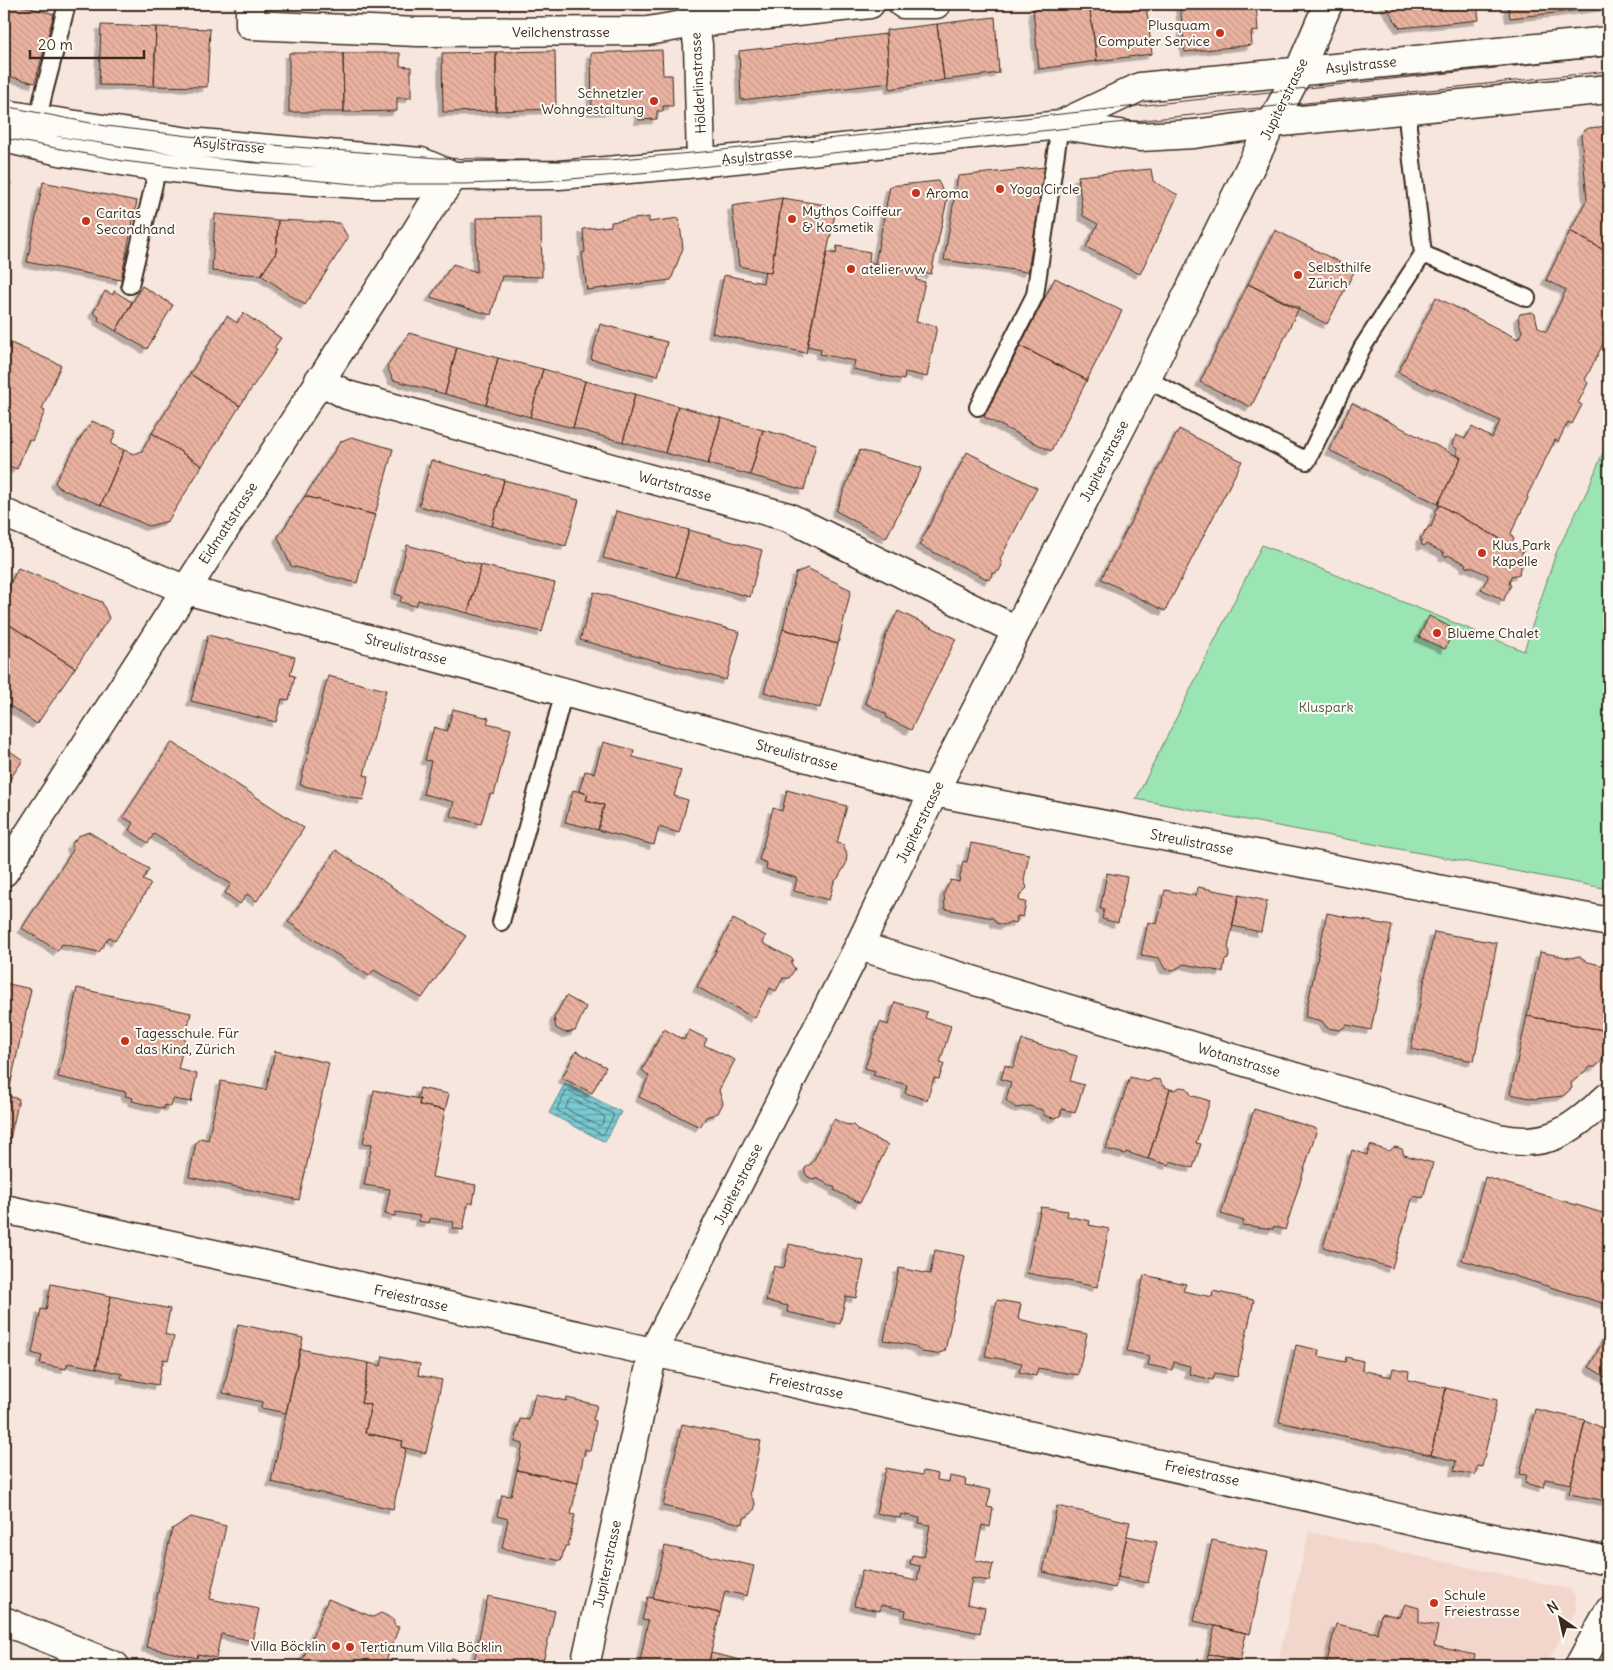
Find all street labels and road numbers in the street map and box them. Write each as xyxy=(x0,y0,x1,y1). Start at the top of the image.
street label: Veilchenstrasse xyxy=(512,23,610,41)
street label: Hölderlinstrasse xyxy=(686,32,710,134)
street label: Asylstrasse xyxy=(1325,52,1397,78)
street label: Jupiterstrasse xyxy=(1256,55,1312,143)
street label: Asylstrasse xyxy=(193,133,265,157)
street label: Asylstrasse xyxy=(721,143,793,169)
street label: Jupiterstrasse xyxy=(1076,417,1132,505)
street label: Wartstrasse xyxy=(636,467,714,505)
street label: Eidmattstrasse xyxy=(195,479,261,567)
street label: Streulistrasse xyxy=(363,629,449,669)
street label: Streulistrasse xyxy=(754,735,840,775)
street label: Jupiterstrasse xyxy=(892,778,948,866)
street label: Streulistrasse xyxy=(1149,825,1235,859)
street label: Wotanstrasse xyxy=(1195,1039,1283,1081)
street label: Jupiterstrasse xyxy=(710,1140,766,1228)
street label: Freiestrasse xyxy=(372,1281,450,1315)
street label: Freiestrasse xyxy=(767,1369,845,1403)
street label: Freiestrasse xyxy=(1163,1456,1241,1490)
street label: Jupiterstrasse xyxy=(589,1519,625,1609)

